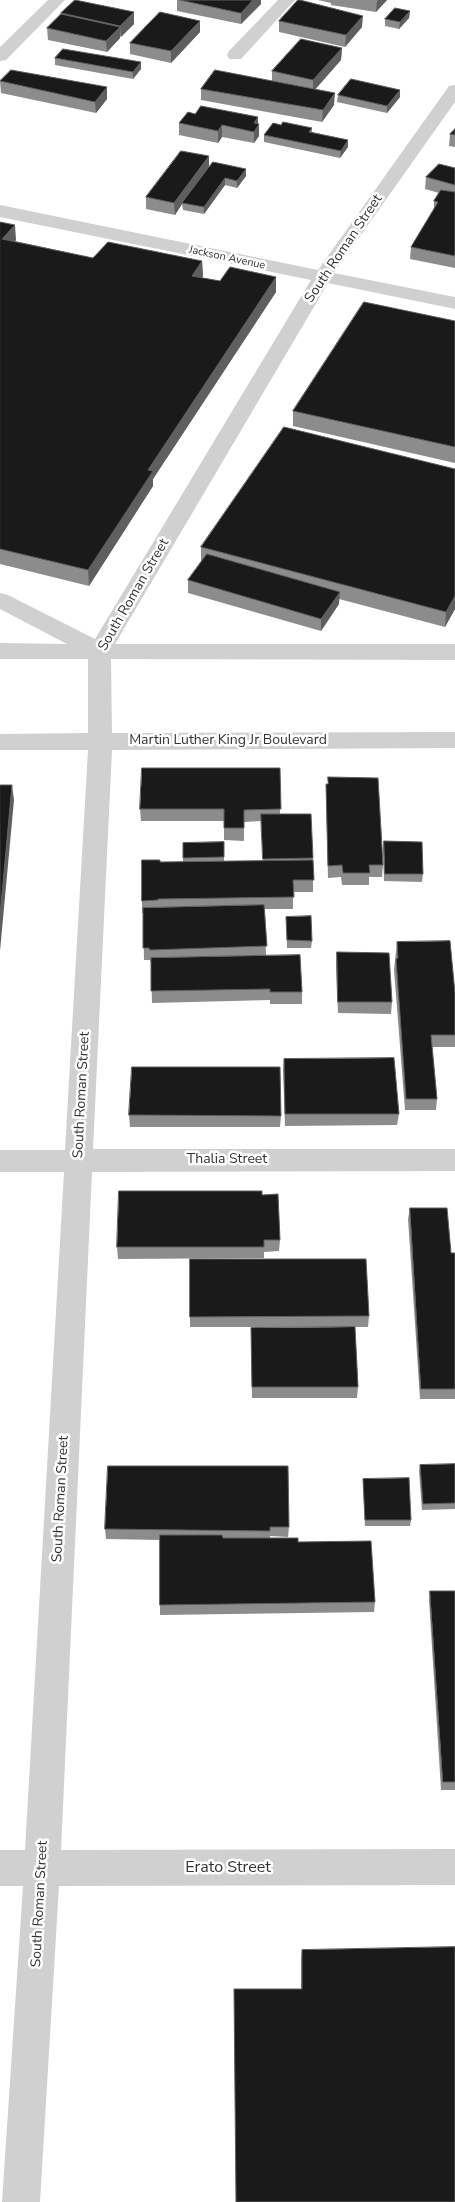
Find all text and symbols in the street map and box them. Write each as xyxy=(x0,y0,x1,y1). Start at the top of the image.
street label: South Roman Street xyxy=(302,192,386,306)
street label: Jackson Avenue xyxy=(188,243,266,273)
street label: South Roman Street xyxy=(95,536,173,654)
street label: Martin Luther King Jr Boulevard xyxy=(129,733,327,749)
street label: South Roman Street xyxy=(70,1031,94,1159)
street label: Thalia Street xyxy=(187,1152,267,1168)
street label: South Roman Street xyxy=(49,1435,73,1563)
street label: South Roman Street xyxy=(28,1840,52,1968)
street label: Erato Street xyxy=(185,1858,271,1878)

